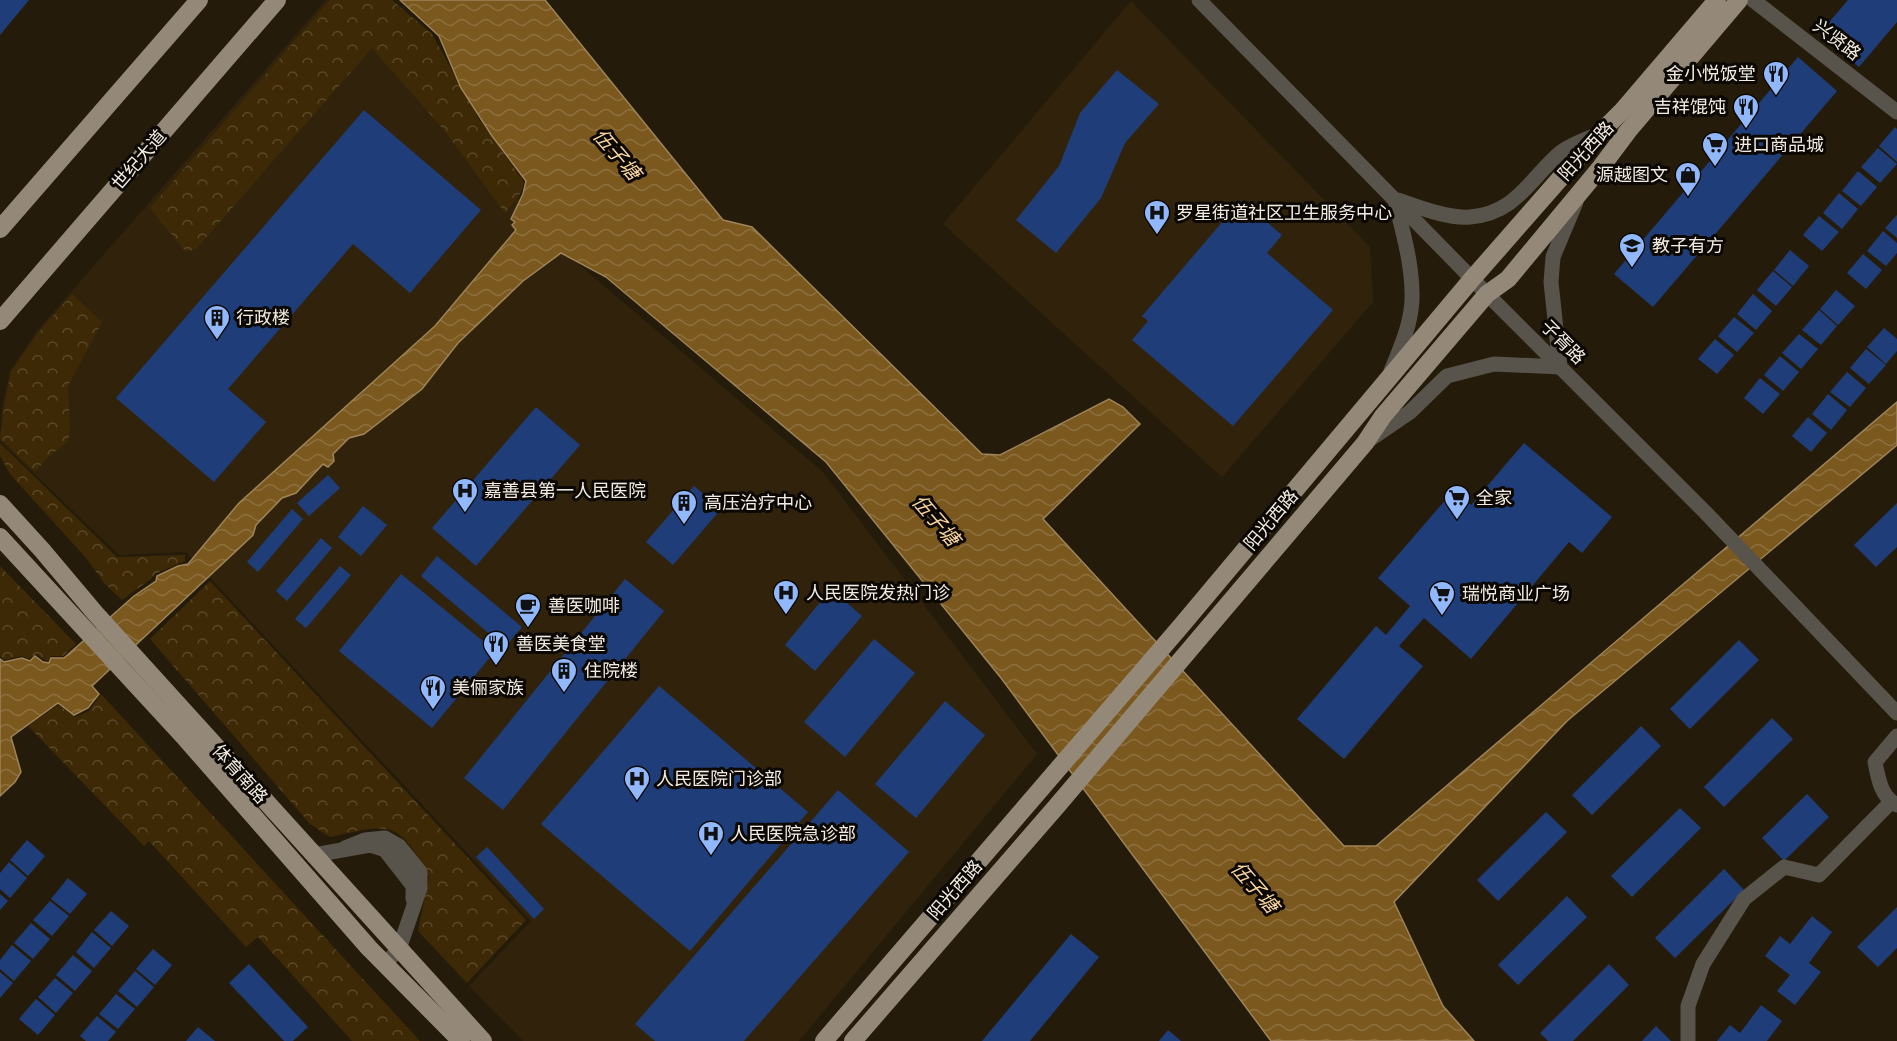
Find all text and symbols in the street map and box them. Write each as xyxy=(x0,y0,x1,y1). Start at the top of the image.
street label: 兴贤路 xyxy=(1808,14,1866,66)
restaurant icon: 金小悦饭堂 xyxy=(1761,59,1791,97)
place label: 金小悦饭堂 xyxy=(1666,62,1756,86)
restaurant icon: 吉祥馄饨 xyxy=(1731,92,1761,130)
place label: 吉祥馄饨 xyxy=(1654,95,1726,119)
street label: 阳光西路 xyxy=(1553,116,1619,186)
water label: 伍子塘 xyxy=(588,123,648,187)
street label: 世纪大道 xyxy=(106,125,172,195)
supermarket icon: 进口商品城 xyxy=(1700,130,1730,168)
place label: 进口商品城 xyxy=(1734,133,1824,157)
shop icon: 源越图文 xyxy=(1673,160,1703,198)
place label: 源越图文 xyxy=(1596,163,1668,187)
hospital icon: 罗星街道社区卫生服务中心 xyxy=(1142,198,1172,236)
place label: 罗星街道社区卫生服务中心 xyxy=(1176,201,1392,225)
school or university icon: 教子有方 xyxy=(1617,231,1647,269)
place label: 教子有方 xyxy=(1652,234,1724,258)
building icon: 行政楼 xyxy=(202,303,232,341)
place label: 行政楼 xyxy=(236,306,290,330)
street label: 子胥路 xyxy=(1535,314,1591,370)
hospital icon: 嘉善县第一人民医院 xyxy=(450,476,480,514)
place label: 嘉善县第一人民医院 xyxy=(484,479,646,503)
supermarket icon: 全家 xyxy=(1442,483,1472,521)
street label: 阳光西路 xyxy=(1239,485,1303,555)
place label: 全家 xyxy=(1476,486,1512,510)
building icon: 高压治疗中心 xyxy=(669,488,699,526)
water label: 伍子塘 xyxy=(907,489,967,553)
place label: 高压治疗中心 xyxy=(704,491,812,515)
hospital icon: 人民医院发热门诊 xyxy=(771,578,801,616)
supermarket icon: 瑞悦商业广场 xyxy=(1427,579,1457,617)
place label: 人民医院发热门诊 xyxy=(806,581,950,605)
place label: 瑞悦商业广场 xyxy=(1462,582,1570,606)
cafe icon: 善医咖啡 xyxy=(513,591,543,629)
place label: 善医咖啡 xyxy=(548,594,620,618)
restaurant icon: 善医美食堂 xyxy=(481,629,511,667)
place label: 善医美食堂 xyxy=(516,632,606,656)
building icon: 住院楼 xyxy=(549,656,579,694)
place label: 住院楼 xyxy=(584,659,638,683)
restaurant icon: 美俪家族 xyxy=(418,673,448,711)
place label: 美俪家族 xyxy=(452,676,524,700)
street label: 体育南路 xyxy=(207,739,273,809)
hospital icon: 人民医院门诊部 xyxy=(622,764,652,802)
place label: 人民医院门诊部 xyxy=(656,767,782,791)
hospital icon: 人民医院急诊部 xyxy=(696,819,726,857)
place label: 人民医院急诊部 xyxy=(730,822,856,846)
street label: 阳光西路 xyxy=(922,855,988,925)
water label: 伍子塘 xyxy=(1226,856,1286,920)

